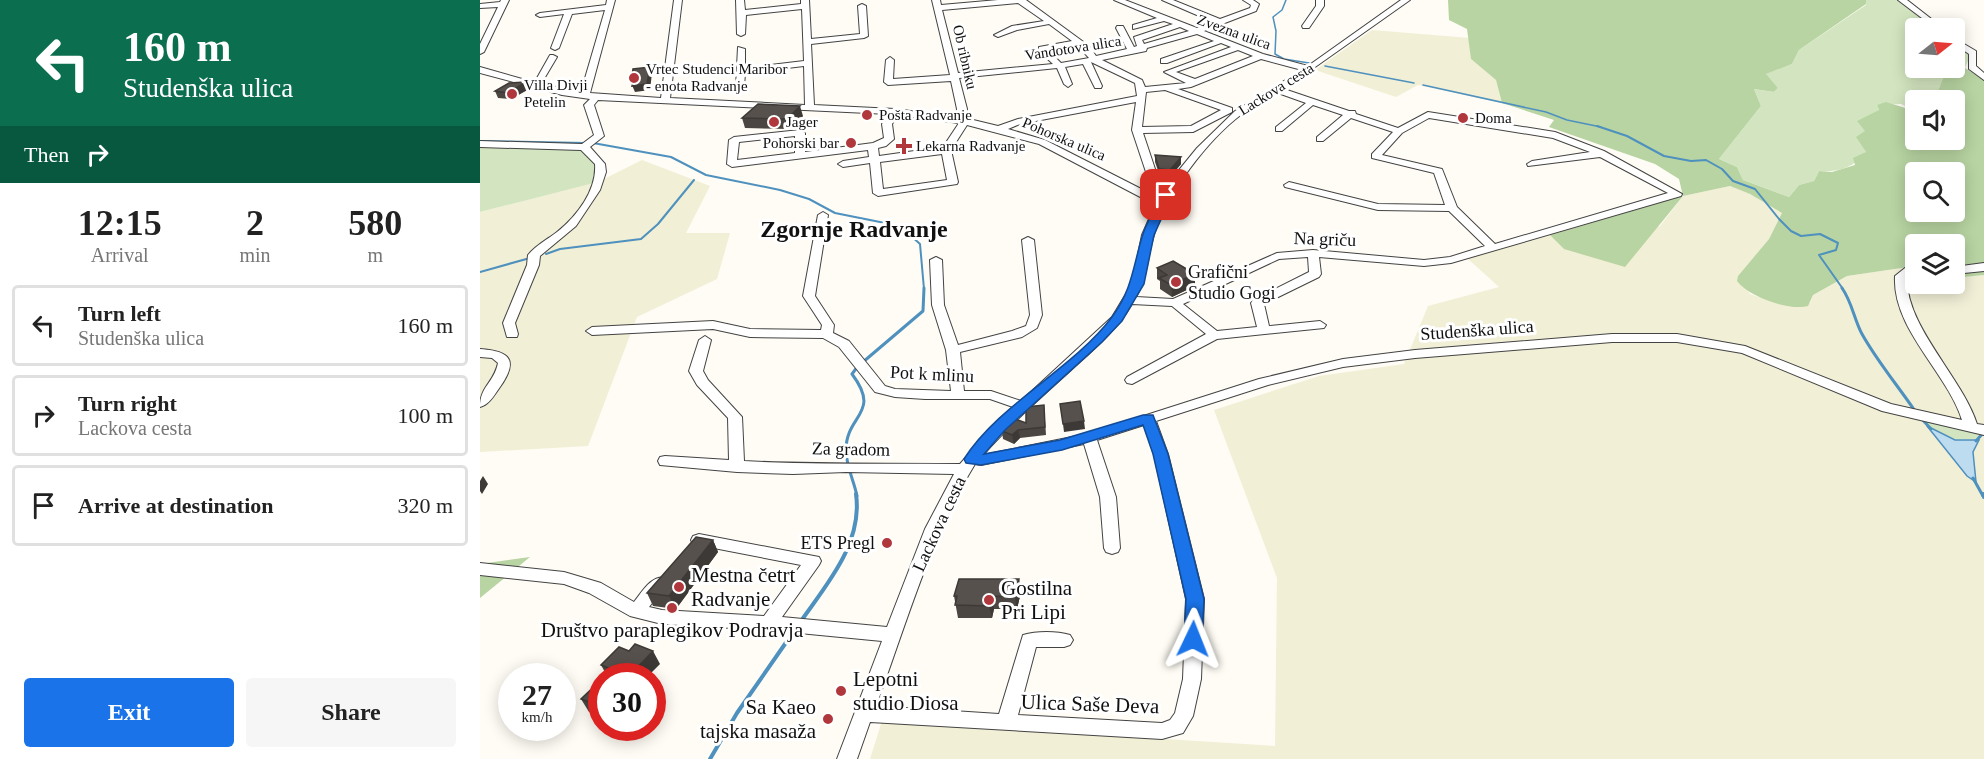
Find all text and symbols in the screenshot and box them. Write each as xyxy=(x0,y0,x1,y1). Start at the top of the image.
street label: Zvezna ulica xyxy=(1195,11,1273,53)
north arrow xyxy=(1905,18,1965,78)
map controls xyxy=(1905,18,1965,294)
street label: Ob ribniku xyxy=(950,23,980,91)
icon: left xyxy=(24,24,102,102)
text: 160 m xyxy=(123,24,232,70)
street label: Vandotova ulica xyxy=(1024,32,1123,63)
street label: Lackova cesta xyxy=(1236,59,1317,118)
place label: Vrtec Studenci Maribor - enota Radvanje xyxy=(646,61,788,94)
marker: Vrtec Studenci Maribor - enota Radvanje xyxy=(627,71,641,85)
text: Studenška ulica xyxy=(123,73,293,103)
place label: Villa Divji Petelin xyxy=(524,77,588,110)
marker: Villa Divji Petelin xyxy=(505,87,519,101)
button: sound xyxy=(1905,90,1965,150)
place label: Pošta Radvanje xyxy=(879,107,972,123)
marker: Pošta Radvanje xyxy=(860,108,874,122)
place label: Doma xyxy=(1475,110,1512,126)
marker: Doma xyxy=(1456,111,1470,125)
place label: Jager xyxy=(786,114,818,130)
street label: Pohorska ulica xyxy=(1020,114,1108,164)
marker: Jager xyxy=(767,115,781,129)
place label: Pohorski bar xyxy=(763,135,839,151)
marker: Pohorski bar xyxy=(844,136,858,150)
icon: right xyxy=(81,138,114,171)
place label: Lekarna Radvanje xyxy=(916,138,1026,154)
marker: Lekarna Radvanje xyxy=(897,139,911,153)
text: Then xyxy=(24,142,69,167)
button: search xyxy=(1905,162,1965,222)
pin xyxy=(1140,169,1191,220)
icon: arrive xyxy=(1149,178,1182,211)
text: 12:15 xyxy=(78,203,162,243)
text: 2 xyxy=(246,203,264,243)
text: 580 xyxy=(348,203,402,243)
district label: Zgornje Radvanje xyxy=(760,216,948,242)
street label: Na griču xyxy=(1293,228,1357,250)
button: layers xyxy=(1905,234,1965,294)
text: Arrival xyxy=(91,244,149,266)
text: min xyxy=(239,244,271,266)
text: m xyxy=(368,244,383,266)
place label: Grafični Studio Gogi xyxy=(1188,262,1276,303)
marker: Grafični Studio Gogi xyxy=(1169,275,1183,289)
text: Turn left xyxy=(78,301,161,326)
icon: left xyxy=(27,309,60,342)
text: 160 m xyxy=(397,313,453,338)
street label: Studenška ulica xyxy=(1420,316,1534,344)
text: Studenška ulica xyxy=(78,327,204,349)
street label: Pot k mlinu xyxy=(890,362,974,386)
text: Turn right xyxy=(78,391,177,416)
icon: right xyxy=(27,399,60,432)
text: 100 m xyxy=(397,403,453,428)
text: Lackova cesta xyxy=(78,417,192,439)
street label: Za gradom xyxy=(812,438,890,460)
street label: Lackova cesta xyxy=(908,473,970,575)
icon: arrive xyxy=(27,489,60,522)
text: Arrive at destination xyxy=(78,493,274,518)
text: 320 m xyxy=(397,493,453,518)
place label: ETS Pregl xyxy=(801,533,875,553)
marker: ETS Pregl xyxy=(880,536,894,550)
place label: Mestna četrt Radvanje xyxy=(691,563,796,611)
place label: Gostilna Pri Lipi xyxy=(1001,576,1073,624)
marker: Mestna četrt Radvanje xyxy=(672,580,686,594)
marker: Gostilna Pri Lipi xyxy=(982,593,996,607)
marker: Društvo paraplegikov Podravja xyxy=(665,601,679,615)
position arrow xyxy=(1161,607,1225,671)
place label: Društvo paraplegikov Podravja xyxy=(541,618,804,642)
speed limit sign: 30 xyxy=(588,663,666,741)
place label: Lepotni studio Diosa xyxy=(853,667,959,715)
button: Exit xyxy=(24,678,234,747)
button: Share xyxy=(246,678,456,747)
text: 27 xyxy=(522,678,552,711)
marker: Lepotni studio Diosa xyxy=(834,684,848,698)
street label: Ulica Saše Deva xyxy=(1020,690,1160,718)
place label: Sa Kaeo tajska masaža xyxy=(700,695,817,743)
text: km/h xyxy=(522,709,552,725)
marker: Sa Kaeo tajska masaža xyxy=(821,712,835,726)

